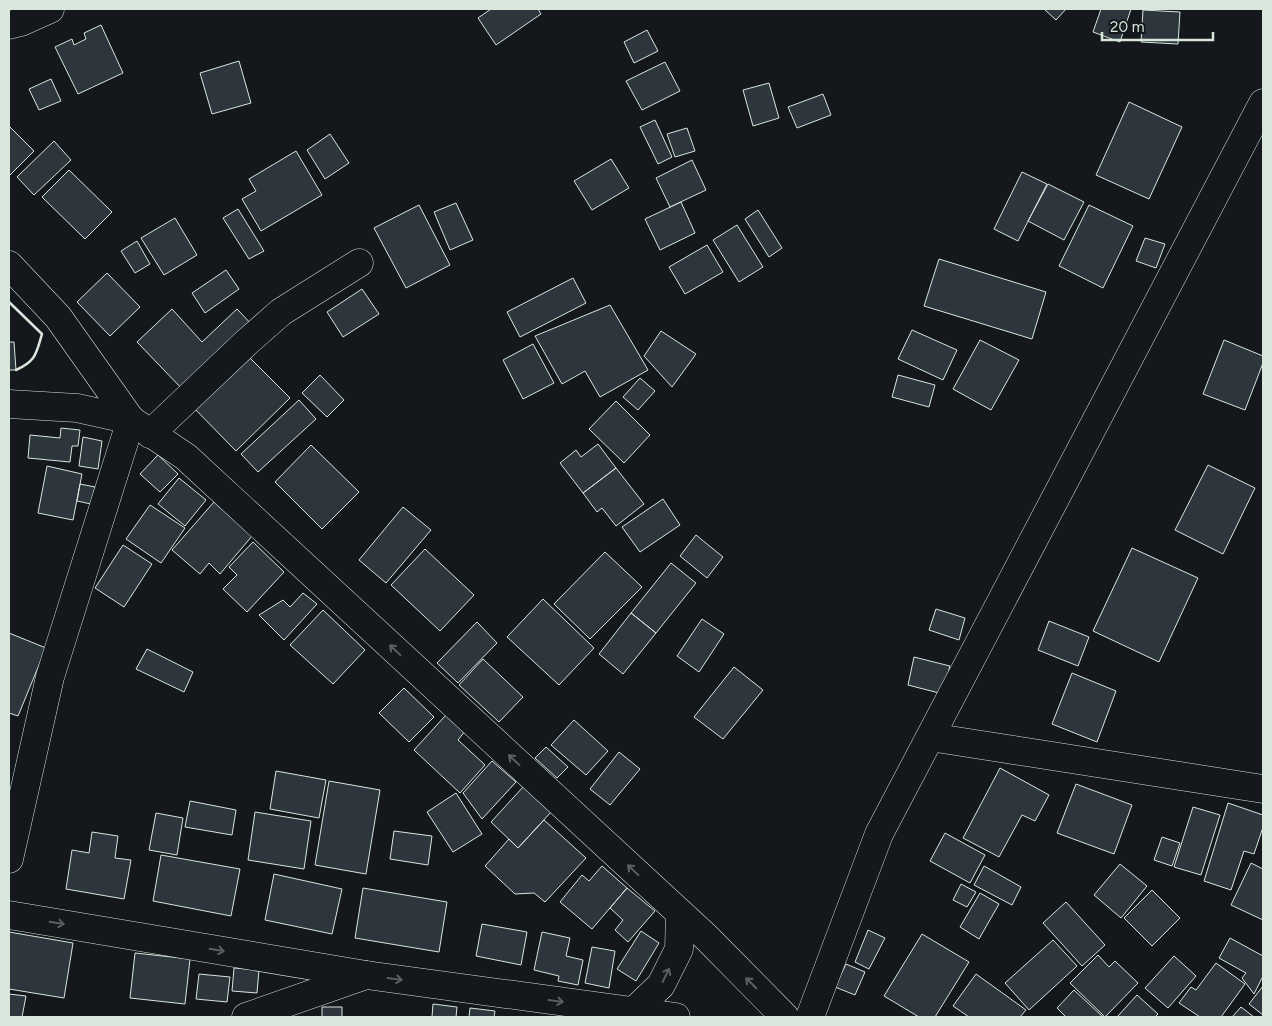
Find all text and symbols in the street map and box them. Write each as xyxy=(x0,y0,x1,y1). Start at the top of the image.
scale bar xyxy=(1102,10,1213,42)
text: 20 m xyxy=(1110,18,1144,36)
one-way arrow xyxy=(388,644,401,655)
one-way arrow xyxy=(507,754,520,766)
one-way arrow xyxy=(627,864,640,876)
one-way arrow xyxy=(48,919,64,929)
one-way arrow xyxy=(209,945,225,955)
one-way arrow xyxy=(662,968,671,983)
one-way arrow xyxy=(386,974,402,984)
one-way arrow xyxy=(745,977,757,989)
one-way arrow xyxy=(547,996,563,1006)

